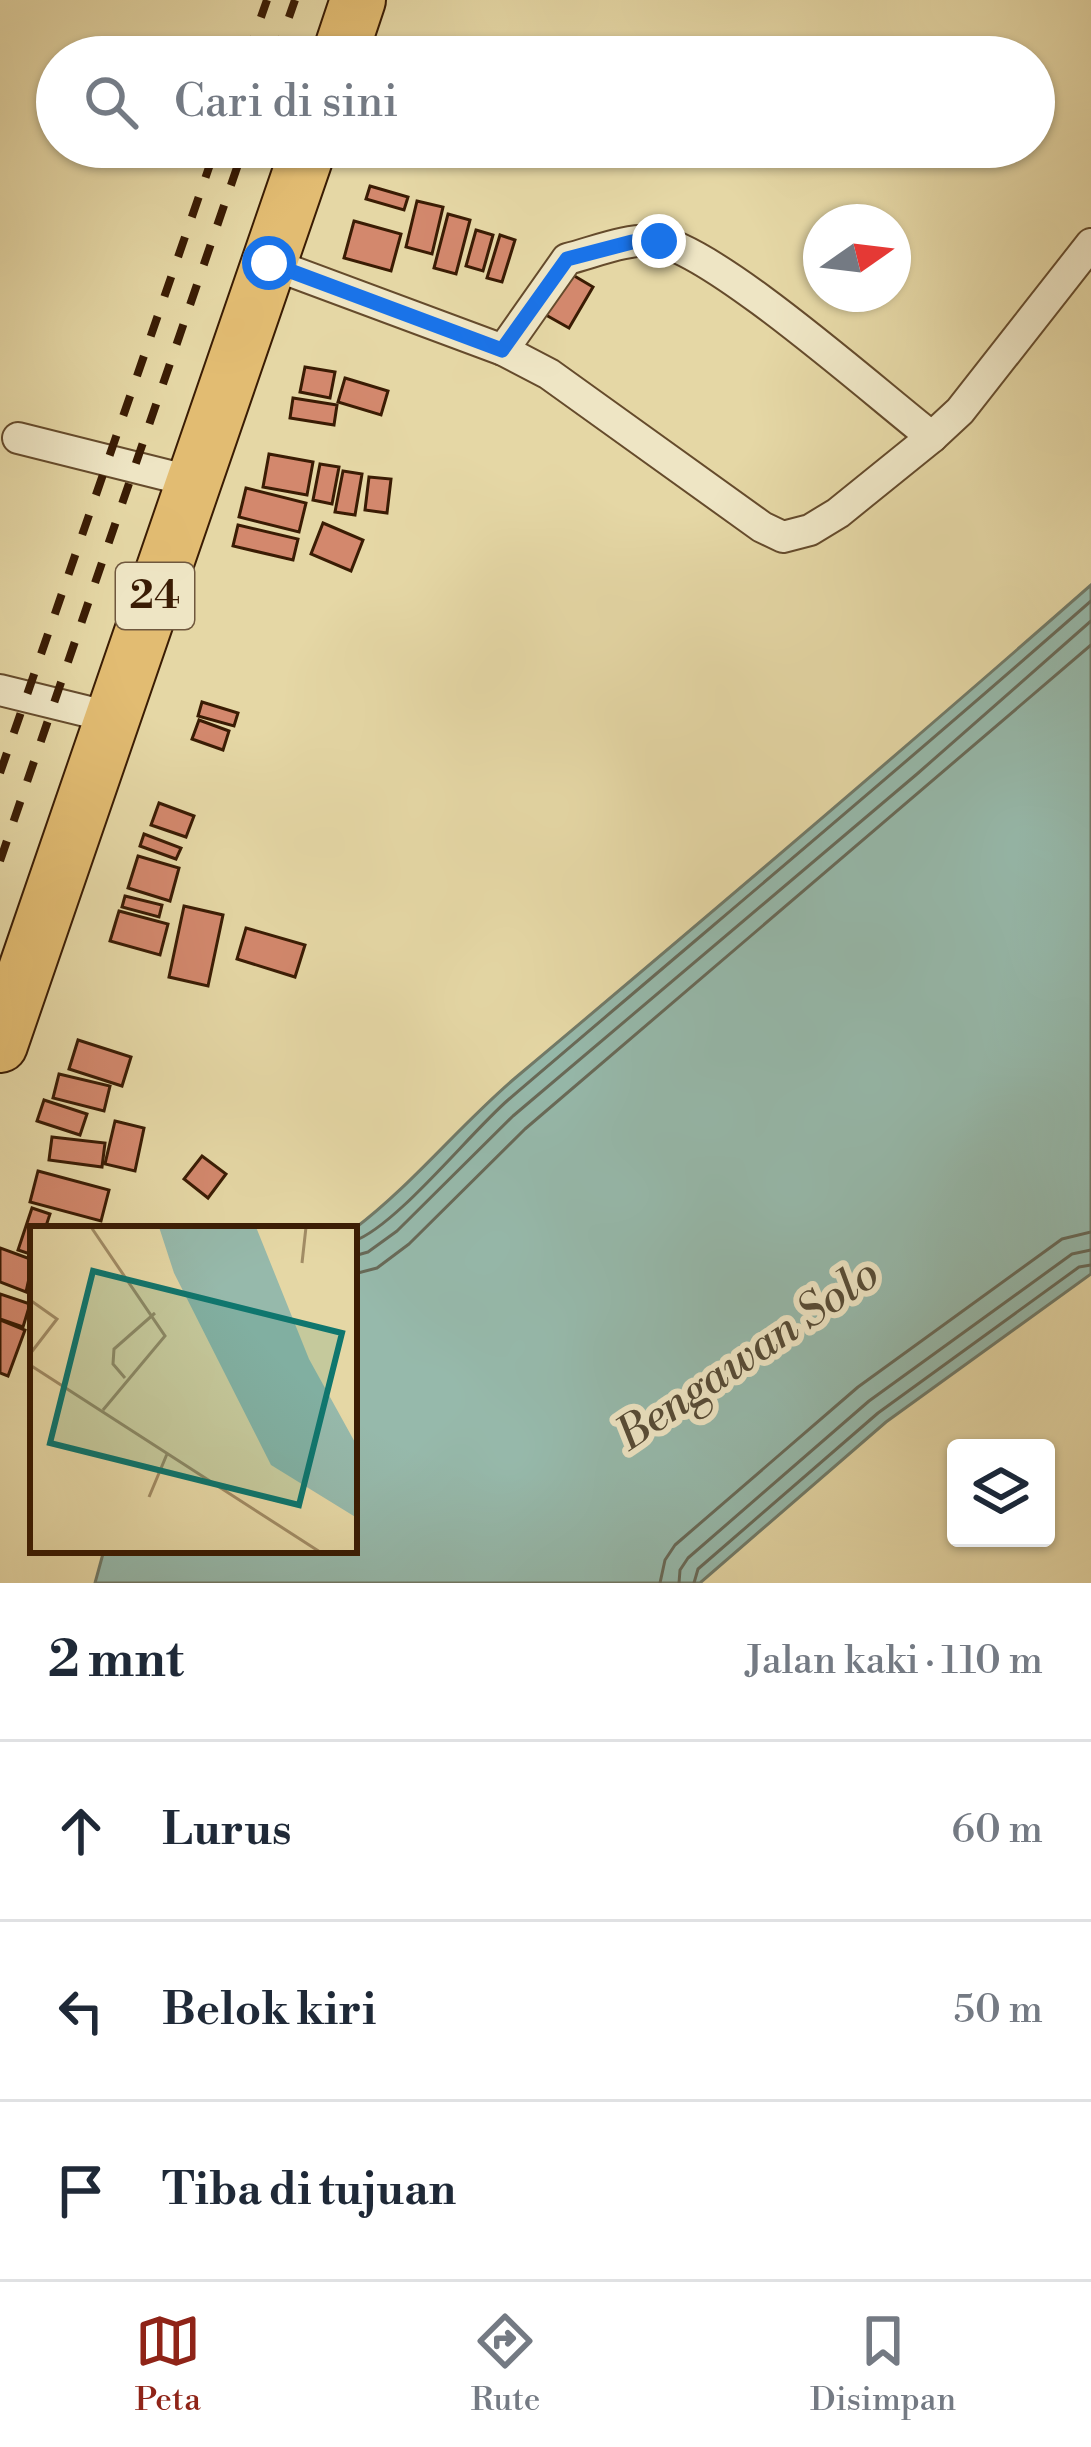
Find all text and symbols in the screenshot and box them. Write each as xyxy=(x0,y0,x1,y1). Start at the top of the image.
search box xyxy=(36,36,1055,168)
icon: search xyxy=(78,69,144,135)
text: Cari di sini xyxy=(174,74,398,131)
north arrow xyxy=(803,204,911,312)
route end xyxy=(632,214,686,268)
route start xyxy=(242,236,296,290)
road number: 24 xyxy=(116,563,194,629)
inset map xyxy=(30,1226,357,1553)
water label: Bengawan Solo xyxy=(605,1246,890,1464)
map controls xyxy=(947,1439,1055,1547)
button: layers xyxy=(947,1439,1055,1547)
text: 2 mnt xyxy=(48,1629,184,1693)
text: Jalan kaki · 110 m xyxy=(745,1637,1043,1686)
icon: ahead xyxy=(48,1798,114,1864)
text: Lurus xyxy=(162,1802,292,1859)
text: 60 m xyxy=(951,1806,1043,1855)
icon: left xyxy=(48,1978,114,2044)
text: Belok kiri xyxy=(162,1982,376,2039)
text: 50 m xyxy=(953,1986,1043,2035)
icon: arrive xyxy=(48,2158,114,2224)
text: Tiba di tujuan xyxy=(162,2162,456,2219)
tab: Peta xyxy=(135,2308,201,2421)
tab: Rute xyxy=(471,2308,540,2421)
tab: Disimpan xyxy=(810,2308,956,2421)

